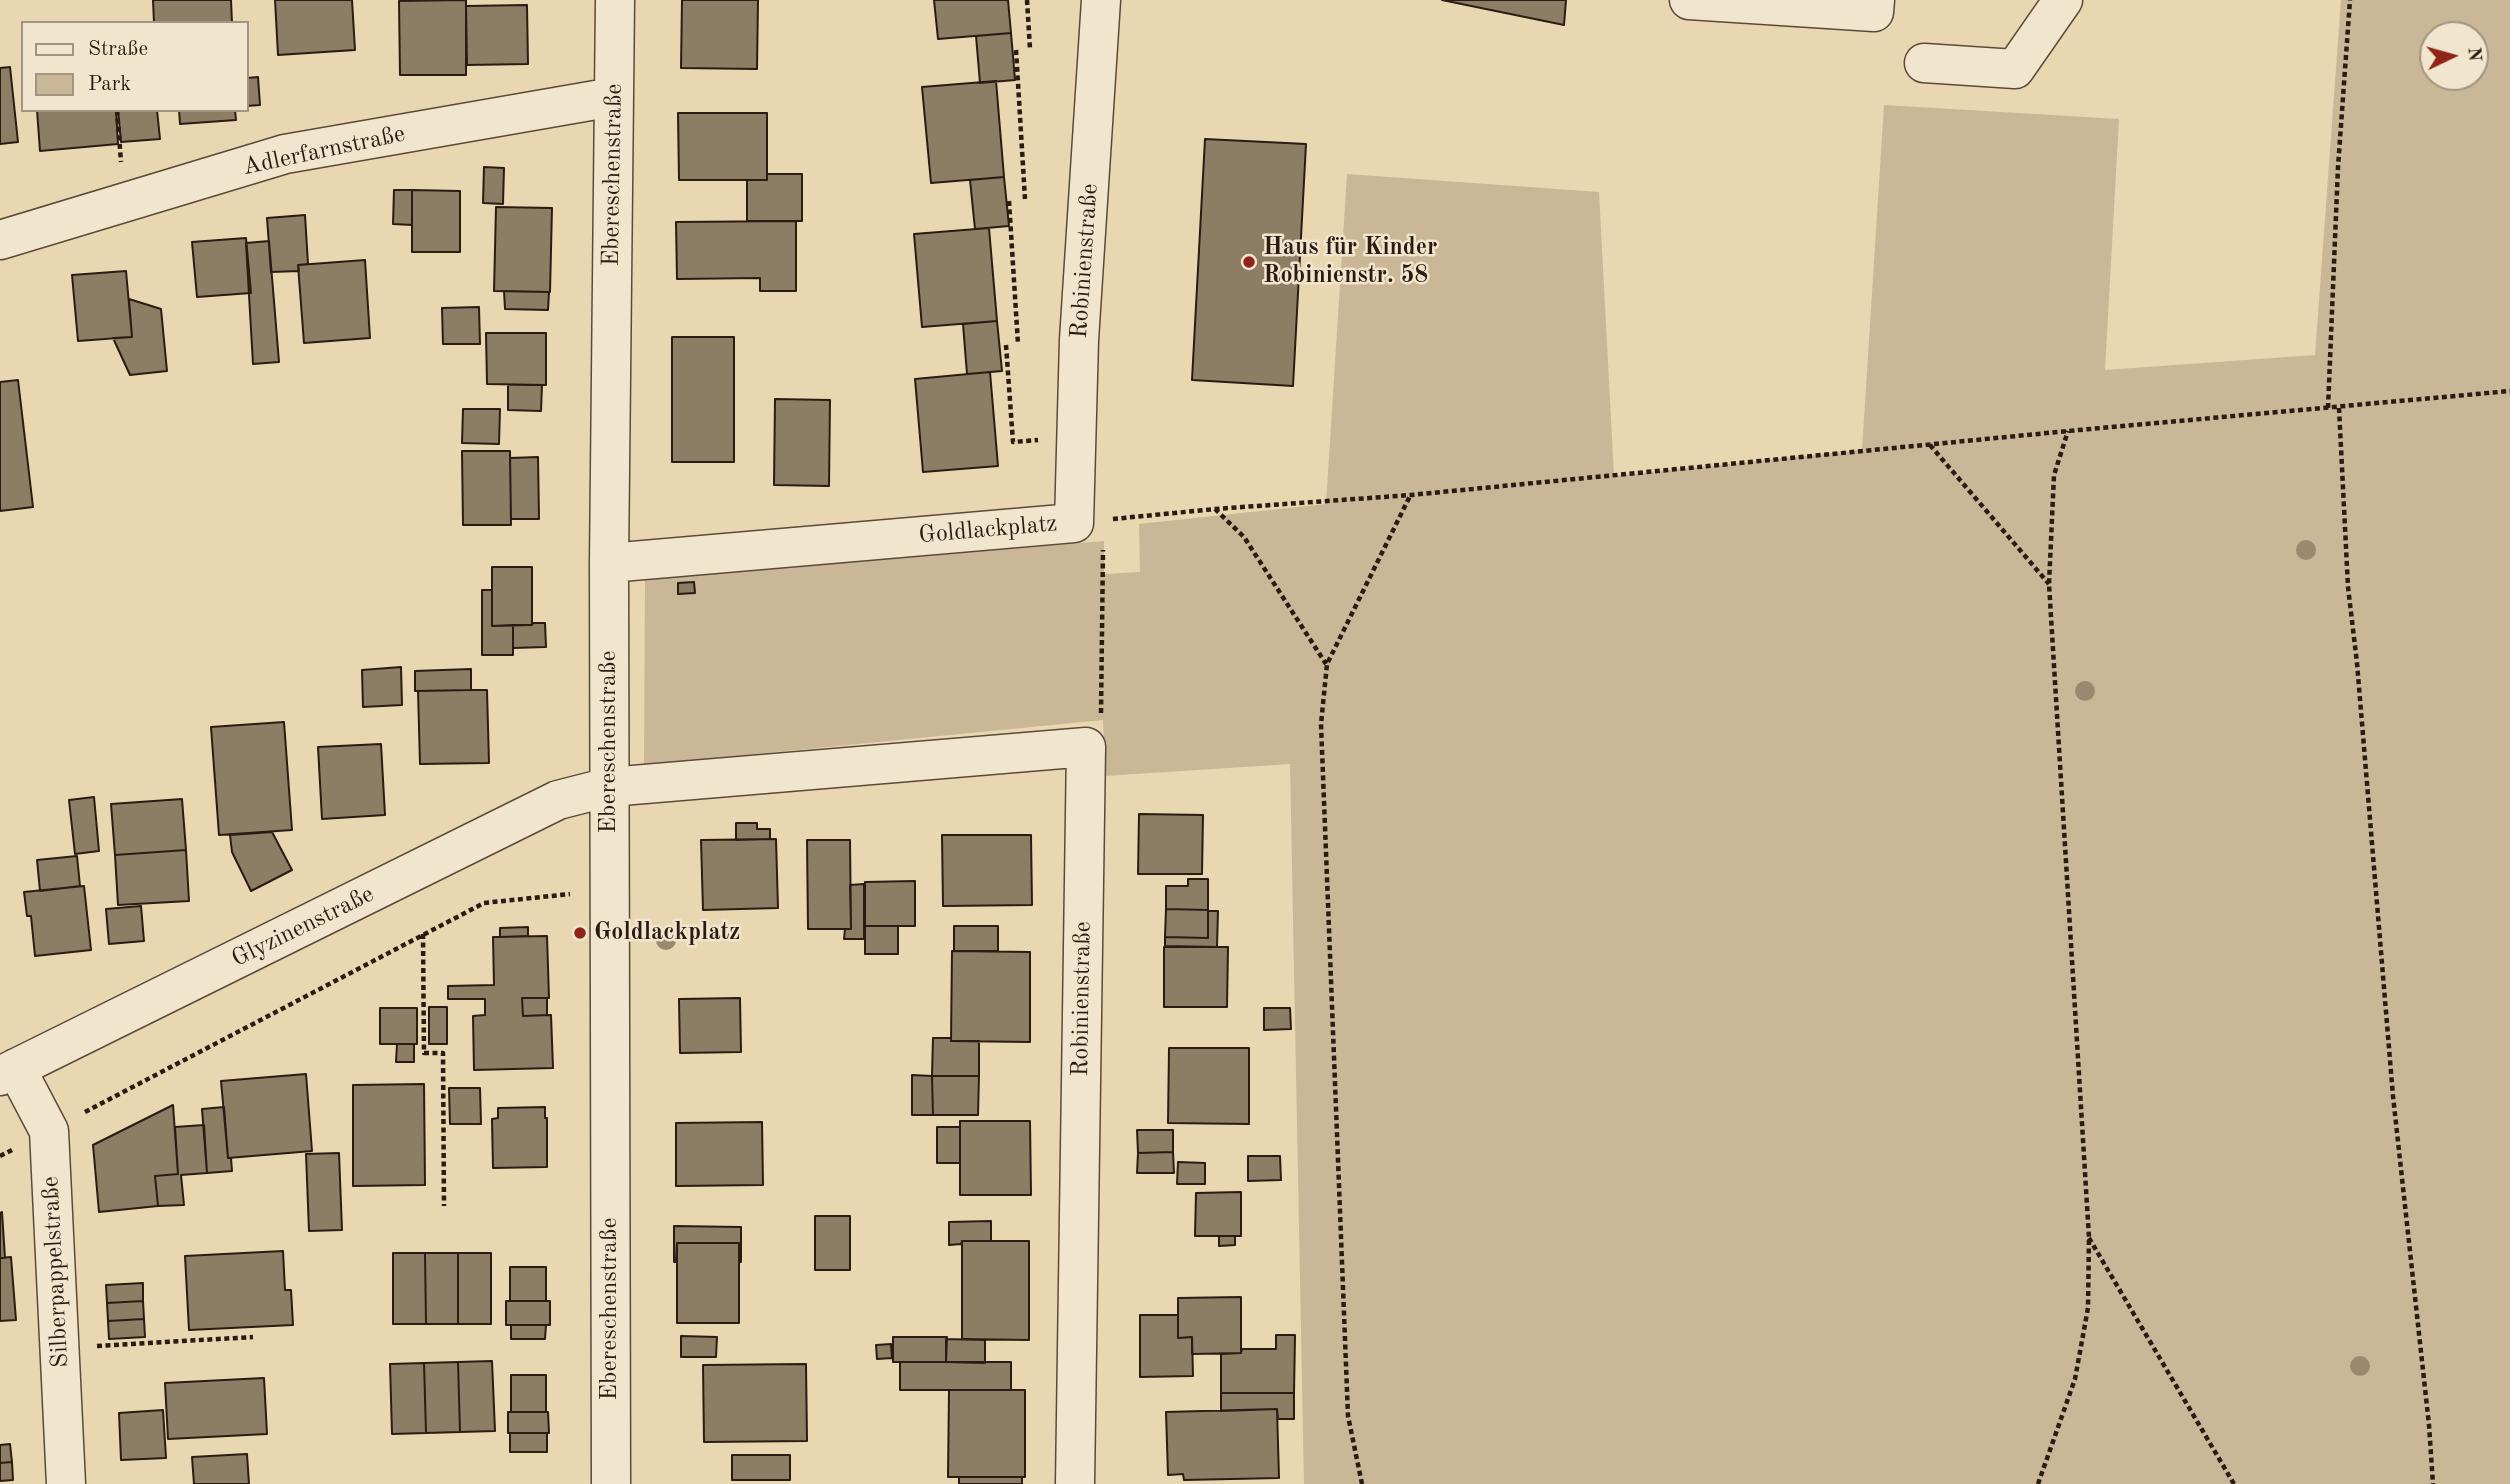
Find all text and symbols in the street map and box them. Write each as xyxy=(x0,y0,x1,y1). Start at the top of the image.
legend xyxy=(21,21,248,112)
north arrow xyxy=(2419,21,2489,91)
text: Straße xyxy=(88,39,148,60)
text: N xyxy=(2463,46,2484,62)
text: Park xyxy=(88,74,131,95)
street label: Ebereschenstraße xyxy=(597,83,629,267)
street label: Adlerfarnstraße xyxy=(240,120,408,182)
street label: Robinienstraße xyxy=(1065,182,1105,340)
place label: Haus für Kinder Robinienstr. 58 xyxy=(1263,234,1438,290)
marker: Haus für Kinder Robinienstr. 58 xyxy=(1241,254,1257,270)
street label: Goldlackplatz xyxy=(917,510,1059,550)
street label: Ebereschenstraße xyxy=(595,651,623,833)
street label: Glyzinenstraße xyxy=(227,880,379,974)
place label: Goldlackplatz xyxy=(594,919,740,947)
street label: Robinienstraße xyxy=(1066,921,1098,1077)
marker: Goldlackplatz xyxy=(572,925,588,941)
street label: Silberpappelstraße xyxy=(37,1175,75,1369)
street label: Ebereschenstraße xyxy=(596,1218,624,1400)

